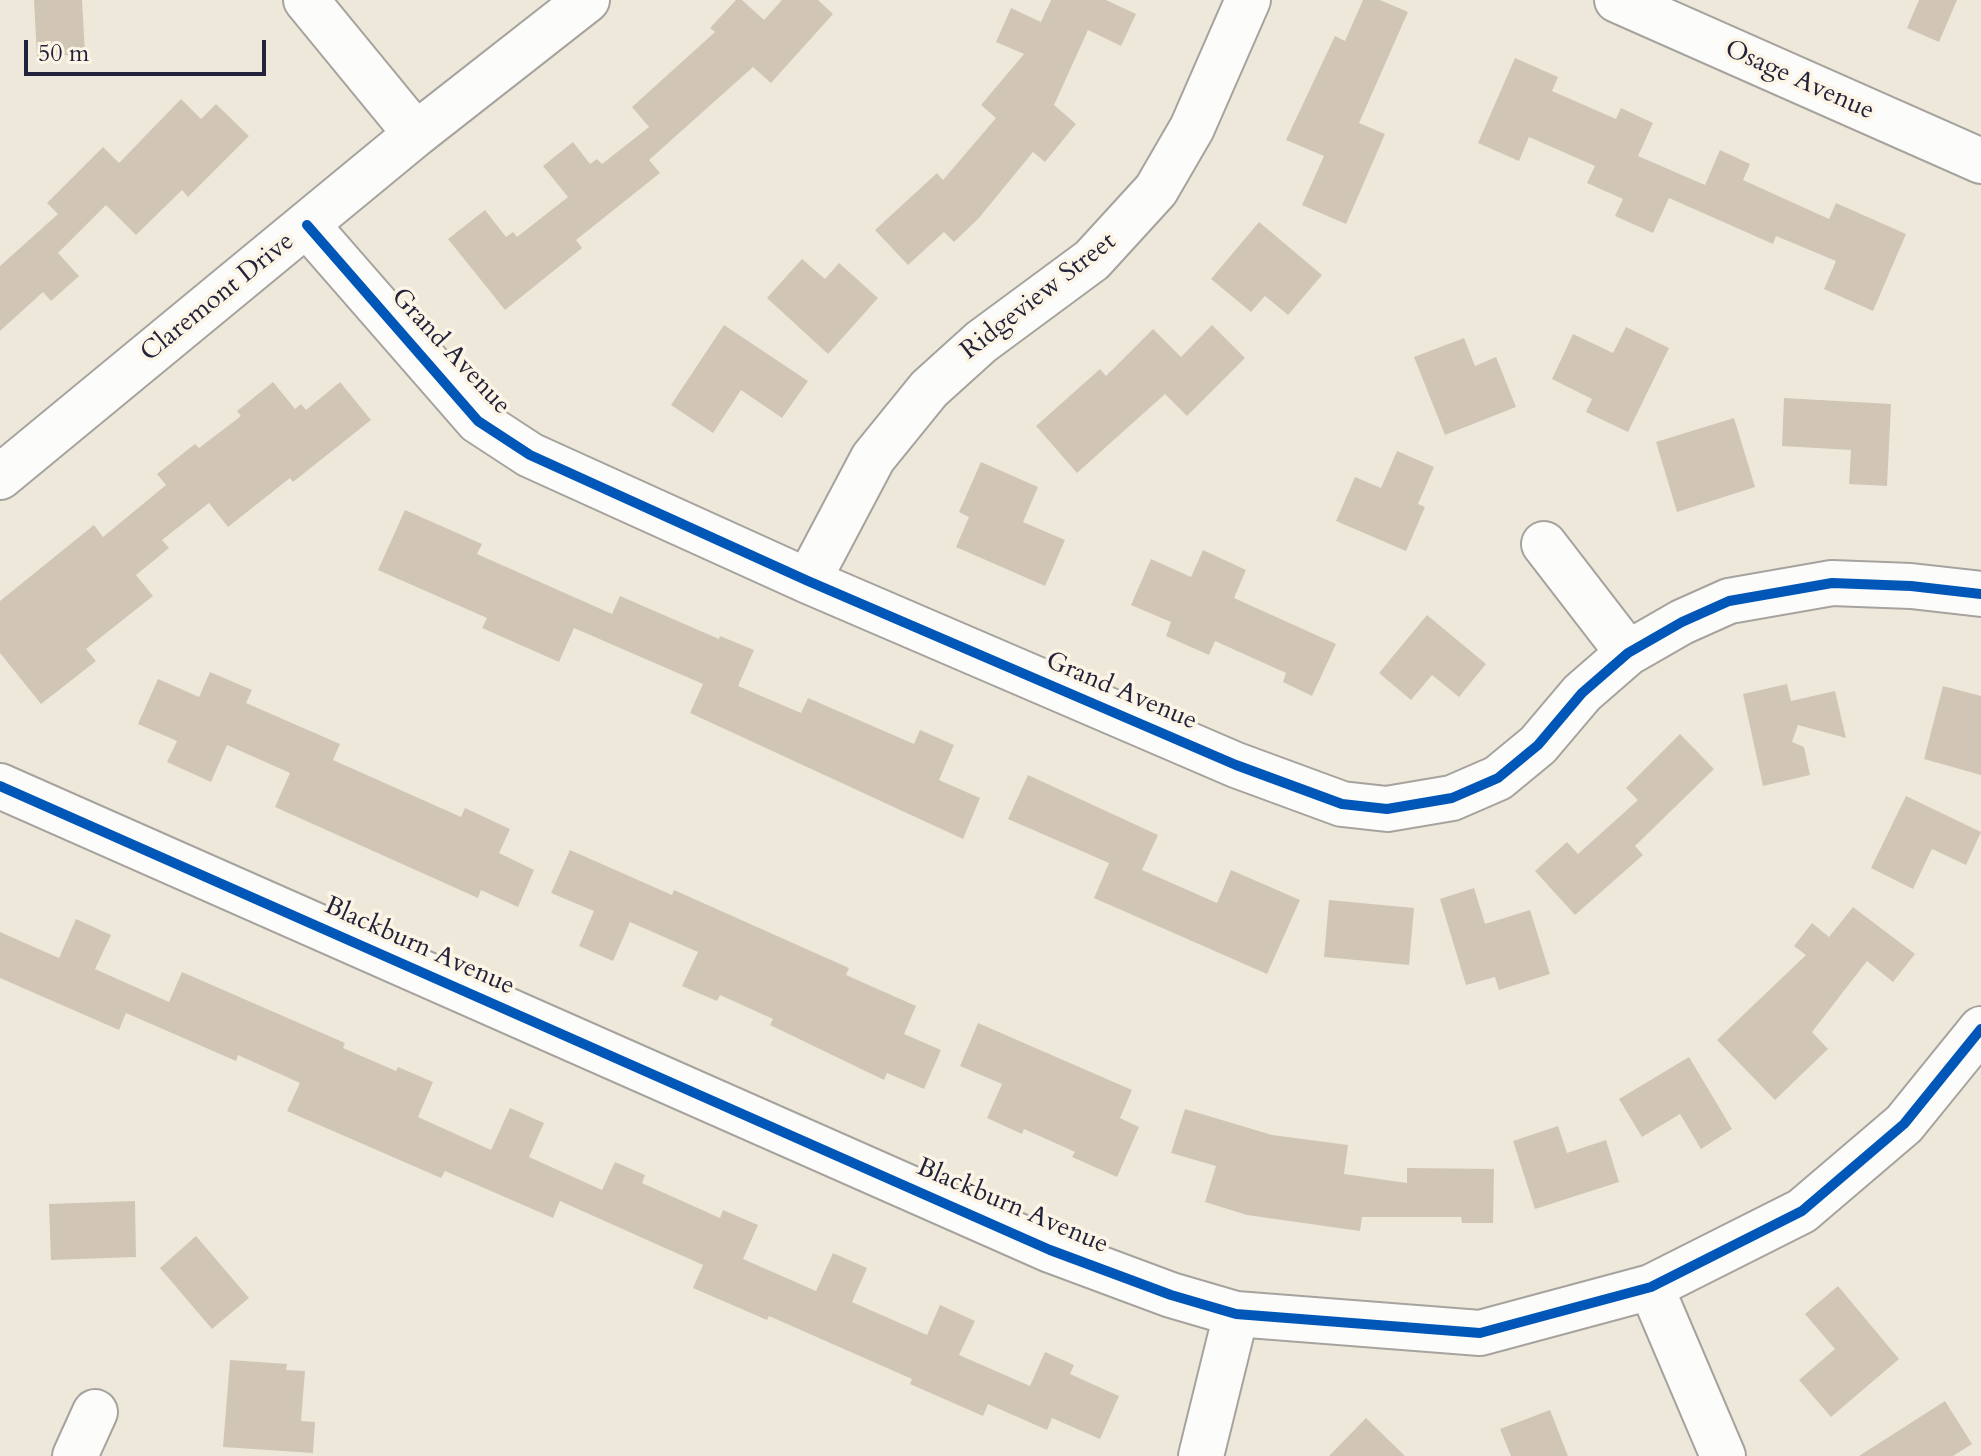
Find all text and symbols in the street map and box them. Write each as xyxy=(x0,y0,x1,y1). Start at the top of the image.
scale bar xyxy=(28,24,270,74)
street label: Osage Avenue xyxy=(1720,34,1878,128)
text: 50 m xyxy=(38,37,89,70)
street label: Claremont Drive xyxy=(135,227,301,369)
street label: Ridgeview Street xyxy=(955,227,1123,367)
street label: Grand Avenue xyxy=(384,282,516,422)
street label: Grand Avenue xyxy=(1041,646,1201,738)
street label: Blackburn Avenue xyxy=(319,891,519,1003)
street label: Blackburn Avenue xyxy=(912,1153,1112,1261)

